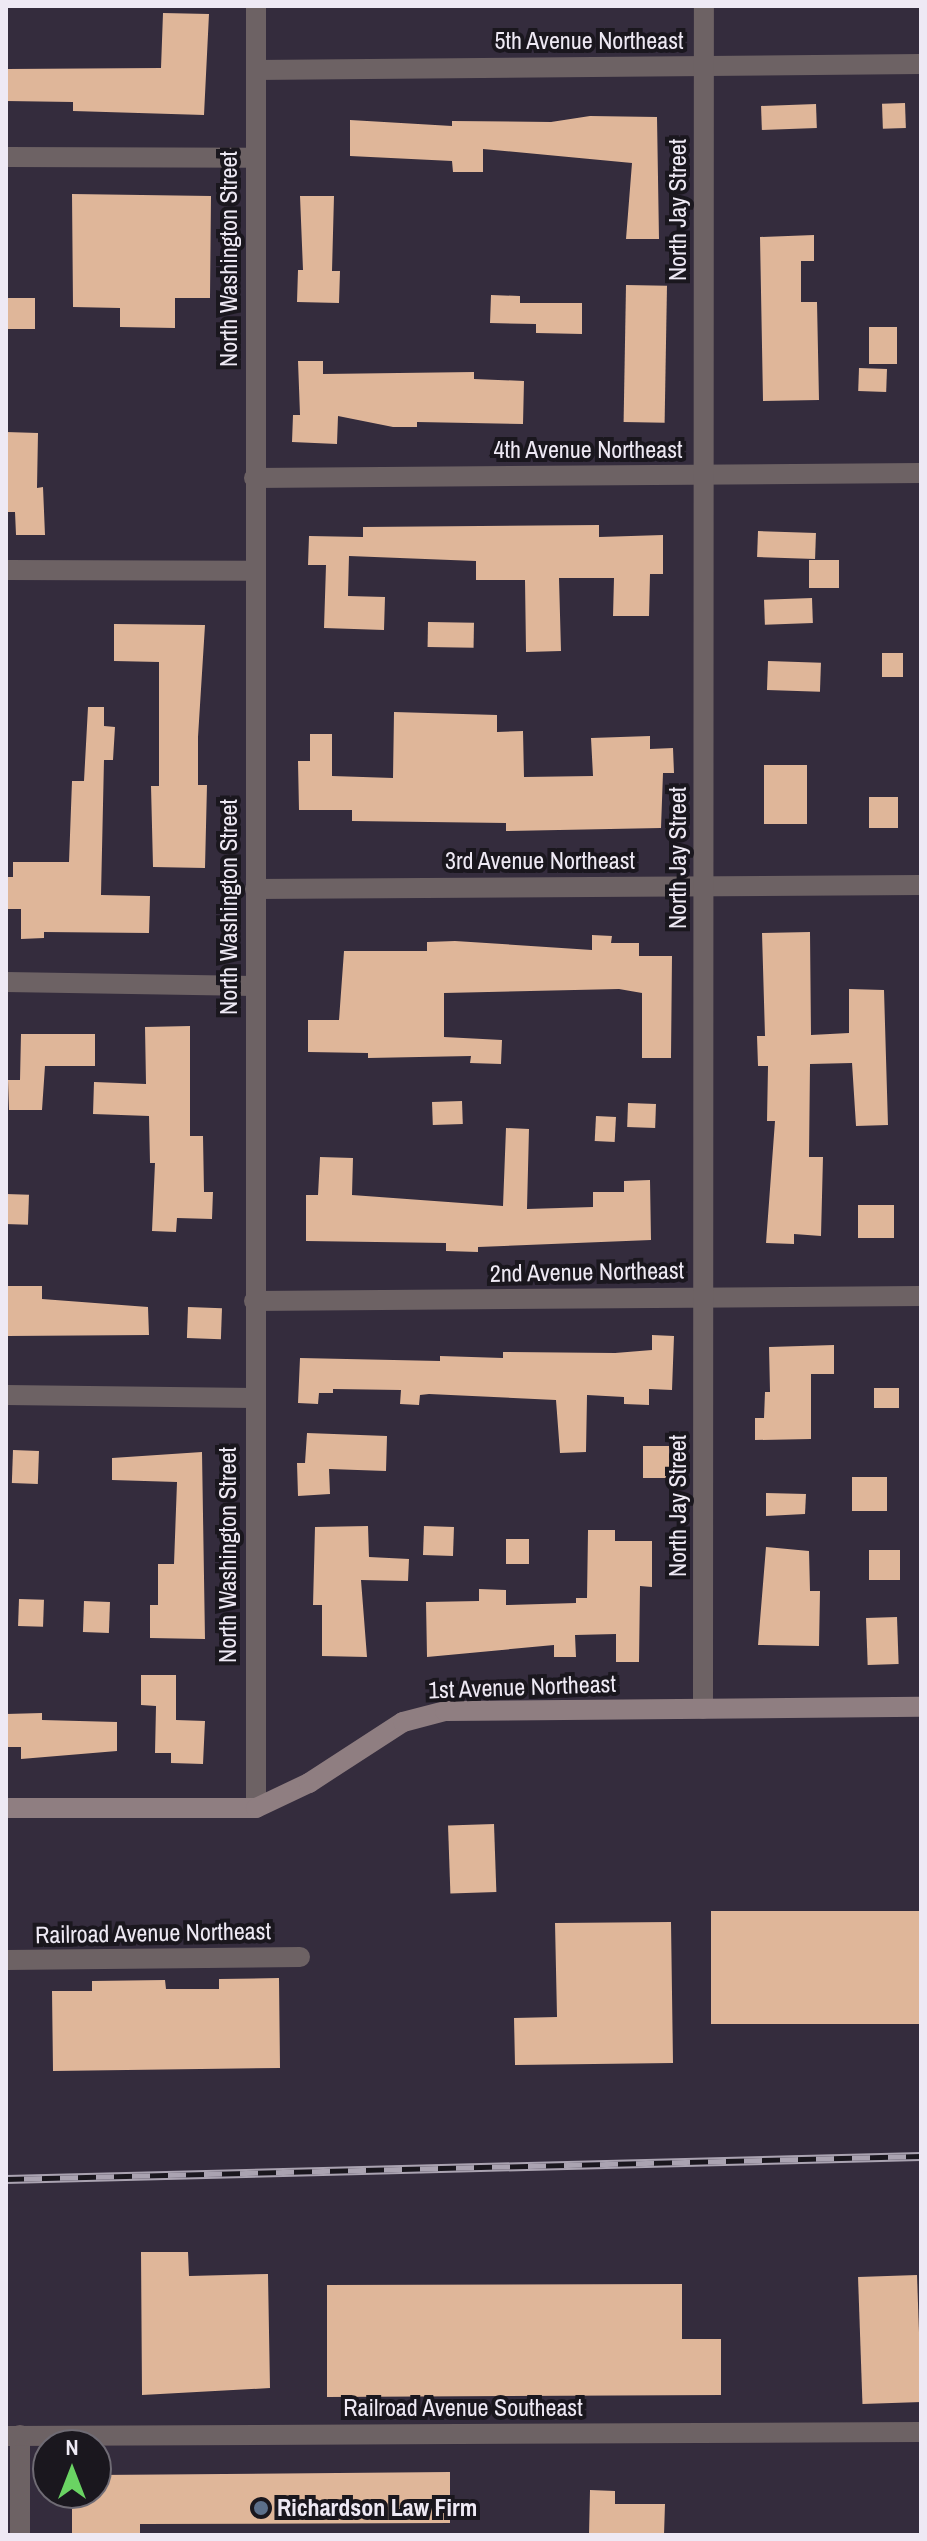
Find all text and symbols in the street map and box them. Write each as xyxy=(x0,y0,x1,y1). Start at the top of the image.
street label: 5th Avenue Northeast xyxy=(494,27,684,55)
street label: North Jay Street xyxy=(664,139,692,281)
street label: North Washington Street xyxy=(215,151,243,367)
street label: 4th Avenue Northeast xyxy=(493,436,683,464)
street label: North Jay Street xyxy=(664,787,692,929)
street label: North Washington Street xyxy=(215,799,243,1015)
street label: 3rd Avenue Northeast xyxy=(444,847,636,875)
street label: 2nd Avenue Northeast xyxy=(489,1256,685,1288)
street label: North Jay Street xyxy=(664,1435,692,1577)
street label: North Washington Street xyxy=(214,1447,242,1663)
street label: 1st Avenue Northeast xyxy=(427,1669,617,1705)
street label: Railroad Avenue Northeast xyxy=(34,1917,272,1949)
street label: Railroad Avenue Southeast xyxy=(343,2394,583,2422)
north arrow xyxy=(32,2429,112,2509)
text: N xyxy=(65,2432,79,2462)
place label: Richardson Law Firm xyxy=(277,2494,477,2522)
marker: Richardson Law Firm xyxy=(252,2499,270,2517)

